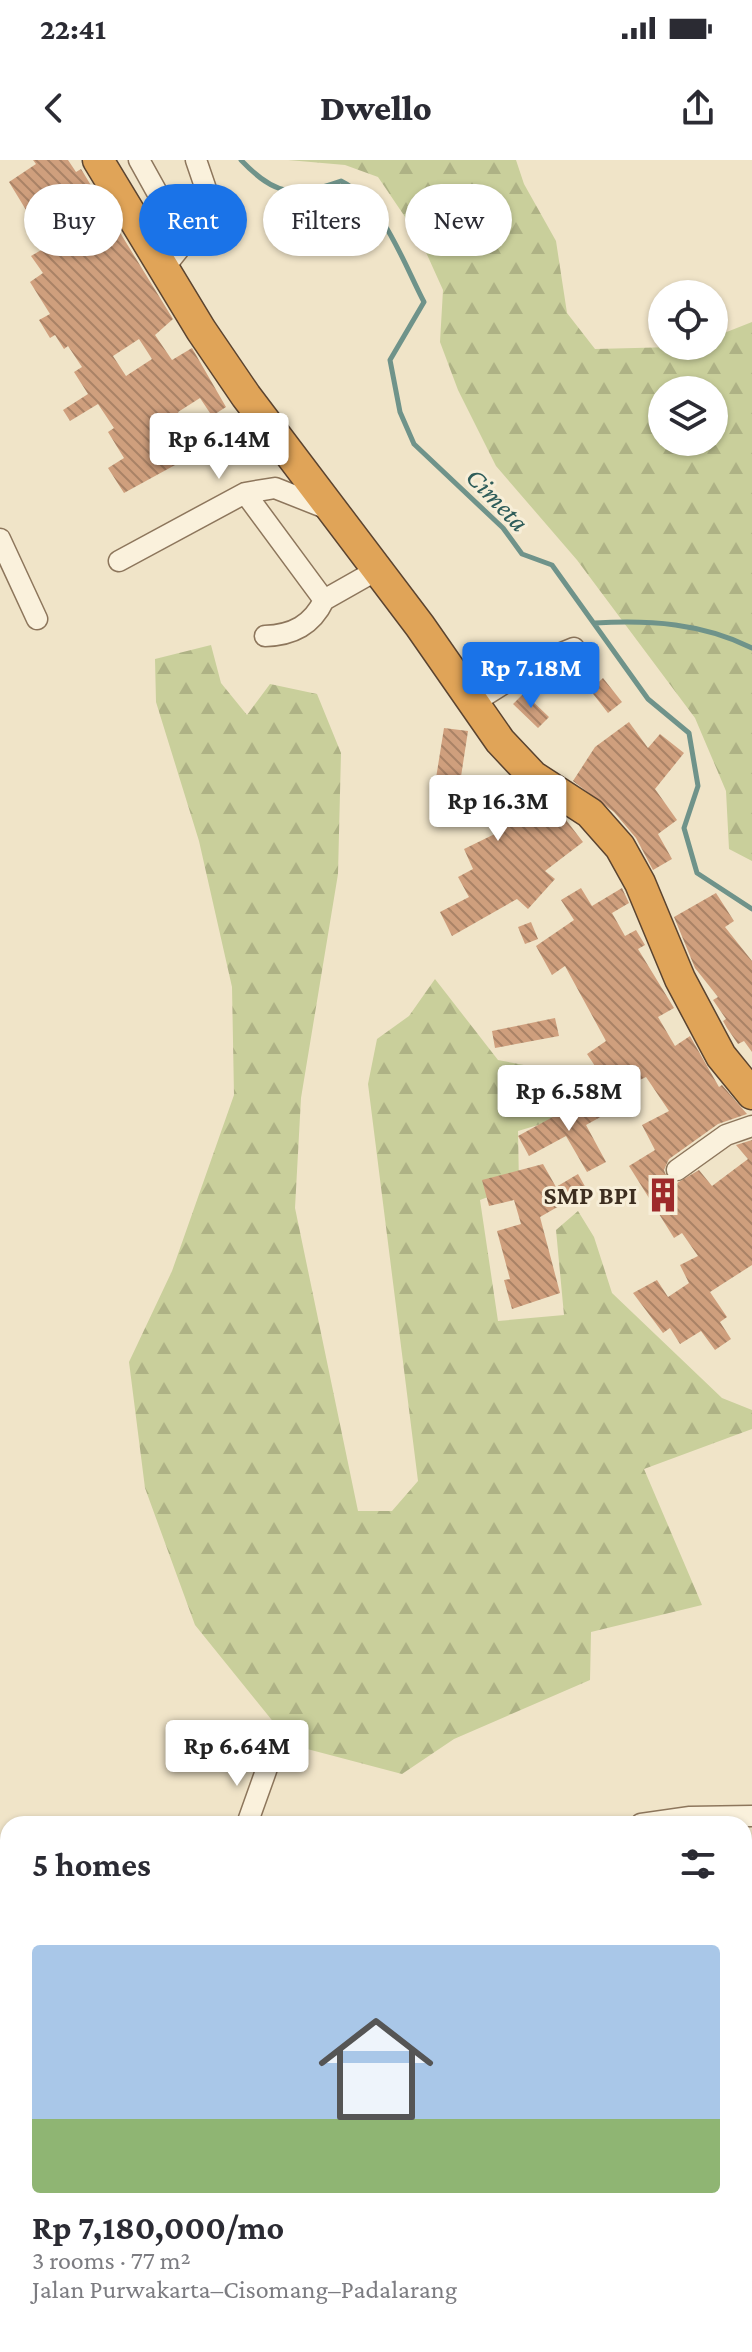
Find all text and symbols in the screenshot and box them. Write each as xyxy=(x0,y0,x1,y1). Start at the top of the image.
text: 22:41 xyxy=(40,12,106,45)
icon: back xyxy=(32,86,76,130)
icon: share xyxy=(676,86,720,130)
text: Dwello xyxy=(320,88,432,128)
chip: Buy xyxy=(24,184,123,256)
chip: Rent xyxy=(139,184,247,256)
chip: Filters xyxy=(263,184,389,256)
chip: New xyxy=(405,184,512,256)
map controls xyxy=(648,280,728,456)
button: locate xyxy=(648,280,728,360)
button: layers xyxy=(648,376,728,456)
pin: Rp 6.14M xyxy=(136,413,302,481)
text: Rp 6.14M xyxy=(168,424,270,453)
water label: Cimeta xyxy=(460,461,535,538)
pin: Rp 7.18M xyxy=(448,642,614,710)
text: Rp 7.18M xyxy=(480,653,582,682)
pin: Rp 16.3M xyxy=(415,775,581,843)
text: Rp 16.3M xyxy=(447,786,549,815)
pin: Rp 6.58M xyxy=(486,1065,652,1133)
text: Rp 6.58M xyxy=(516,1076,622,1105)
building icon: SMP BPI xyxy=(644,1176,682,1214)
place label: SMP BPI xyxy=(543,1181,637,1210)
pin: Rp 6.64M xyxy=(154,1720,320,1788)
text: Rp 6.64M xyxy=(184,1731,290,1760)
icon: filters xyxy=(676,1842,720,1886)
text: 5 homes xyxy=(32,1846,151,1883)
icon: home xyxy=(304,1997,448,2141)
text: Rp 7,180,000/mo xyxy=(32,2209,284,2246)
text: 3 rooms · 77 m² xyxy=(32,2246,191,2275)
text: Jalan Purwakarta–Cisomang–Padalarang xyxy=(32,2275,457,2304)

